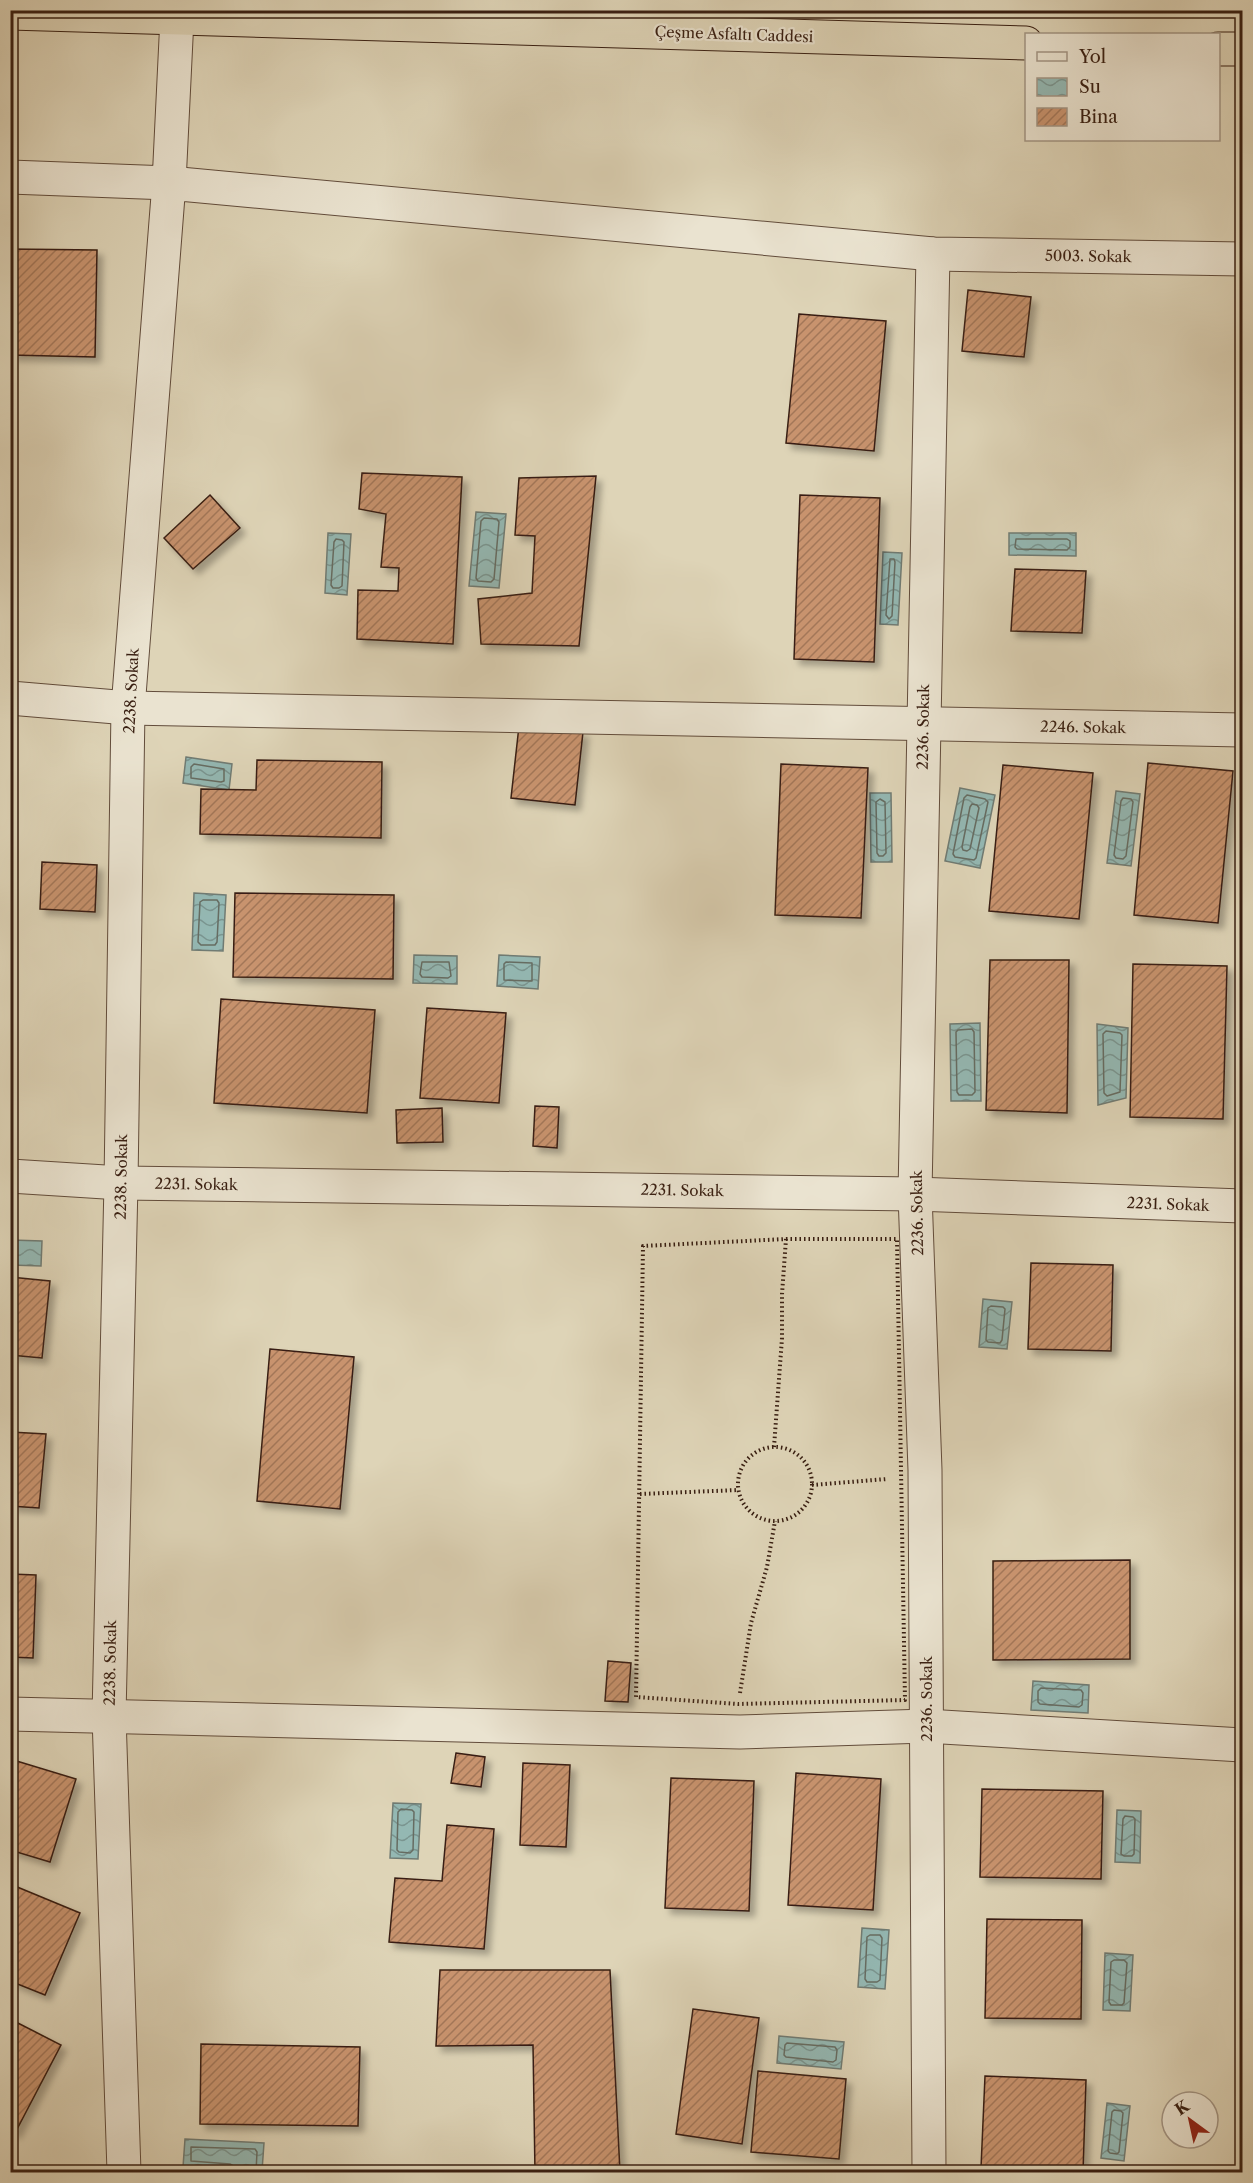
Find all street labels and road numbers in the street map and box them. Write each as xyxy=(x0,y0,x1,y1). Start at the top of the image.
street label: Çeşme Asfaltı Caddesi xyxy=(654,22,814,46)
street label: 5003. Sokak xyxy=(1045,246,1133,266)
street label: 2238. Sokak xyxy=(119,647,143,734)
street label: 2236. Sokak xyxy=(913,683,933,770)
street label: 2246. Sokak xyxy=(1040,717,1127,737)
street label: 2238. Sokak xyxy=(111,1133,131,1220)
street label: 2236. Sokak xyxy=(907,1169,927,1256)
street label: 2231. Sokak xyxy=(154,1174,239,1194)
street label: 2231. Sokak xyxy=(640,1180,725,1200)
street label: 2231. Sokak xyxy=(1126,1193,1211,1215)
street label: 2238. Sokak xyxy=(100,1619,120,1706)
street label: 2236. Sokak xyxy=(917,1655,936,1742)

